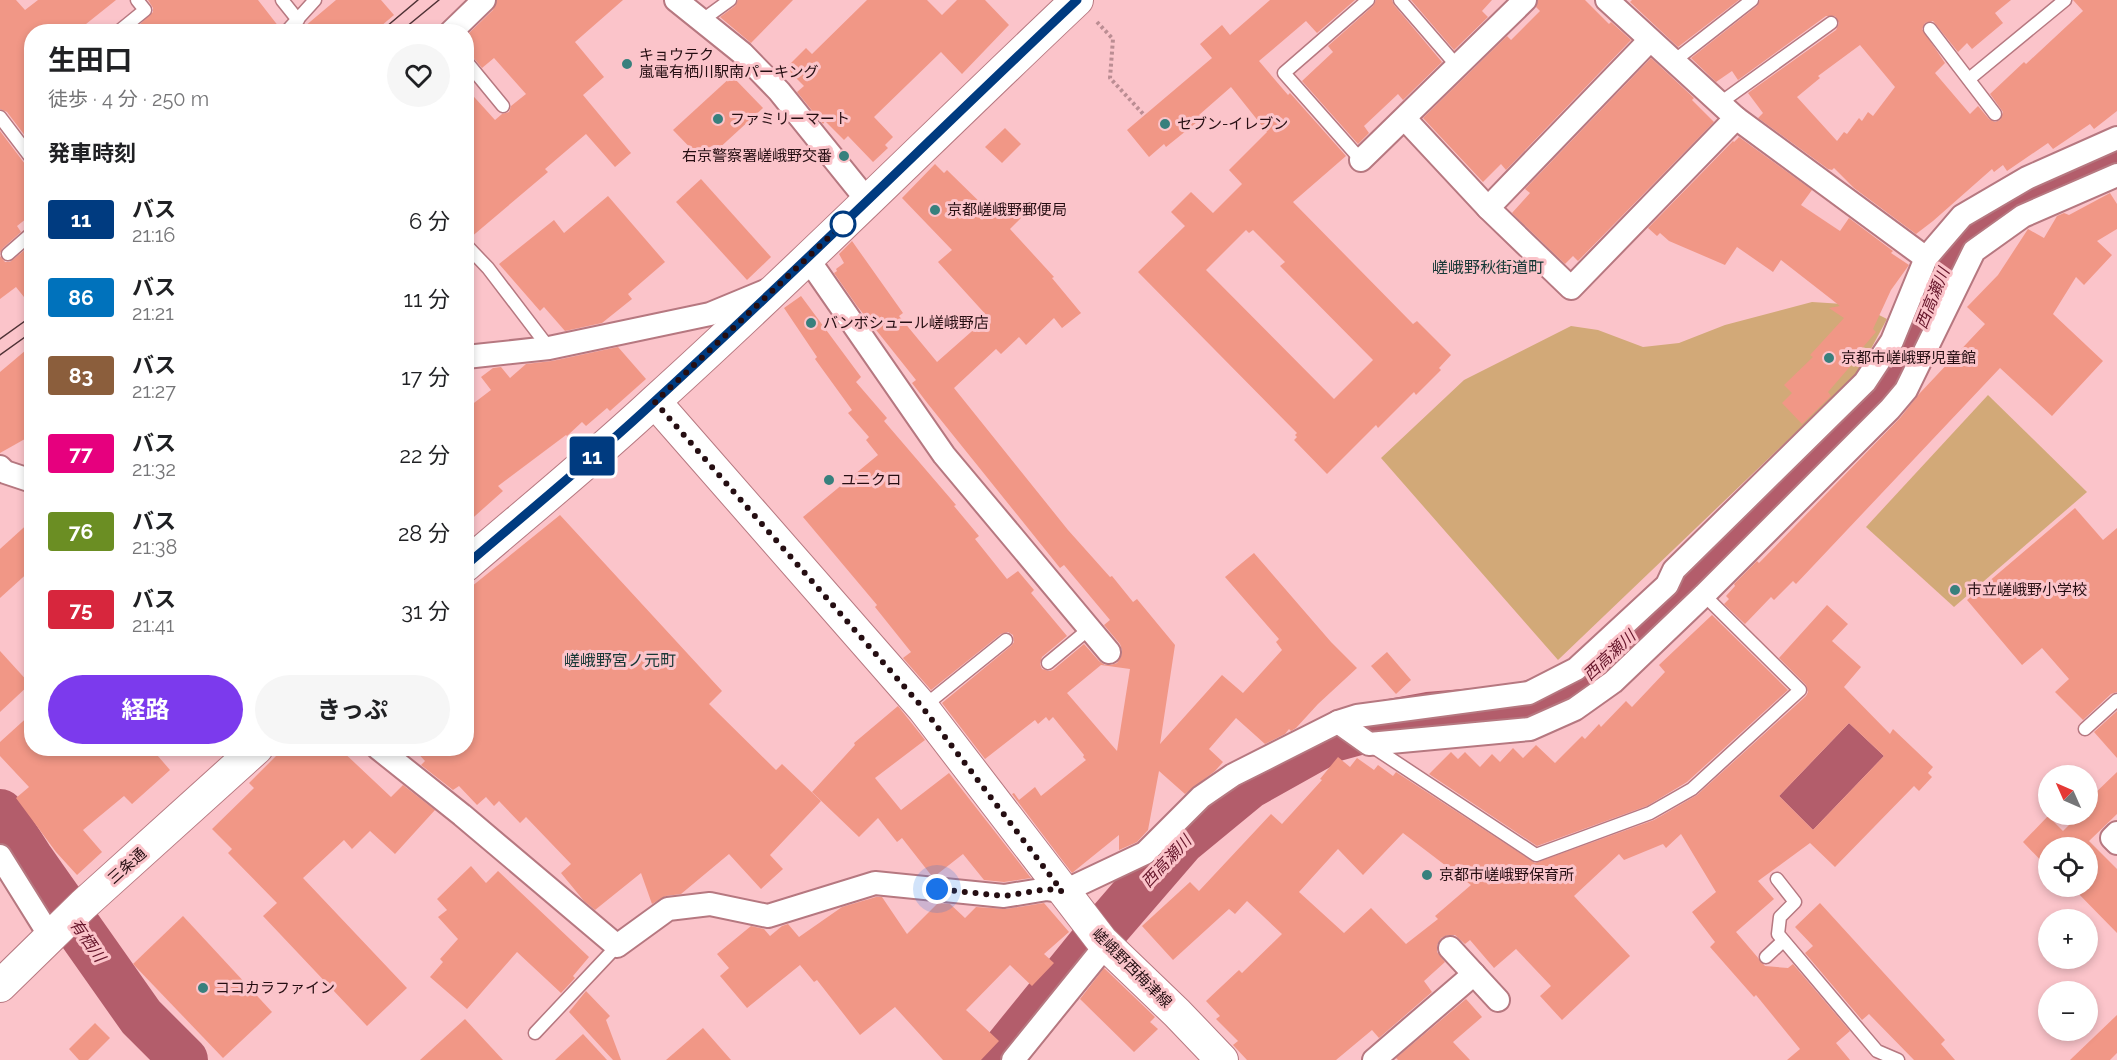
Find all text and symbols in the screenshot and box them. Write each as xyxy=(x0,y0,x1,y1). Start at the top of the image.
text: 生田口 xyxy=(48,44,132,77)
button: heart xyxy=(387,44,450,107)
place label: キョウテク 嵐電有栖川駅南パーキング xyxy=(639,46,819,81)
marker: キョウテク 嵐電有栖川駅南パーキング xyxy=(620,57,634,71)
text: 徒歩 · 4 分 · 250 m xyxy=(48,87,209,111)
place label: ファミリーマート xyxy=(730,110,850,128)
marker: ファミリーマート xyxy=(711,112,725,126)
place label: セブン-イレブン xyxy=(1177,115,1288,133)
marker: セブン-イレブン xyxy=(1158,117,1172,131)
text: 発車時刻 xyxy=(48,140,136,166)
place label: 右京警察署嵯峨野交番 xyxy=(682,147,832,165)
marker: 右京警察署嵯峨野交番 xyxy=(837,149,851,163)
text: バス xyxy=(132,196,176,222)
place label: 京都嵯峨野郵便局 xyxy=(947,201,1067,219)
marker: 京都嵯峨野郵便局 xyxy=(928,203,942,217)
text: 11 xyxy=(71,207,91,232)
text: 6 分 xyxy=(409,208,450,234)
unlabelled marker xyxy=(830,211,856,237)
text: 21:16 xyxy=(132,223,175,247)
district label: 嵯峨野秋街道町 xyxy=(1432,258,1544,277)
water label: 西高瀬川 xyxy=(1912,263,1954,331)
text: バス xyxy=(132,274,176,300)
text: 86 xyxy=(68,285,94,310)
text: 11 分 xyxy=(404,286,450,312)
text: 21:21 xyxy=(132,301,174,325)
place label: バンボシュール嵯峨野店 xyxy=(823,314,989,332)
marker: バンボシュール嵯峨野店 xyxy=(804,316,818,330)
place label: 京都市嵯峨野児童館 xyxy=(1841,349,1976,367)
marker: 京都市嵯峨野児童館 xyxy=(1822,351,1836,365)
text: バス xyxy=(132,352,176,378)
text: 83 xyxy=(69,363,93,388)
text: 17 分 xyxy=(401,364,450,390)
text: 21:27 xyxy=(132,379,176,403)
text: バス xyxy=(132,430,176,456)
line badge: 11 xyxy=(565,436,619,476)
text: 77 xyxy=(69,441,93,466)
text: 22 分 xyxy=(399,442,450,468)
text: 11 xyxy=(582,444,602,469)
text: 21:32 xyxy=(132,457,176,481)
place label: ユニクロ xyxy=(841,471,901,489)
marker: ユニクロ xyxy=(822,473,836,487)
text: バス xyxy=(132,508,176,534)
text: 76 xyxy=(69,519,93,544)
text: 28 分 xyxy=(398,520,450,546)
text: 21:38 xyxy=(132,535,177,559)
place label: 市立嵯峨野小学校 xyxy=(1967,581,2087,599)
marker: 市立嵯峨野小学校 xyxy=(1948,583,1962,597)
text: バス xyxy=(132,586,176,612)
text: 75 xyxy=(69,597,93,622)
text: 31 分 xyxy=(401,598,450,624)
text: 21:41 xyxy=(132,613,174,637)
water label: 西高瀬川 xyxy=(1579,625,1641,684)
district label: 嵯峨野宮ノ元町 xyxy=(564,651,676,670)
button: 経路 xyxy=(48,675,243,744)
button: きっぷ xyxy=(255,675,450,744)
north arrow xyxy=(2038,765,2098,825)
map controls xyxy=(2038,765,2098,1041)
water label: 西高瀬川 xyxy=(1138,830,1196,891)
button: locate xyxy=(2038,837,2098,897)
street label: 三条通 xyxy=(104,844,150,888)
place label: 京都市嵯峨野保育所 xyxy=(1439,866,1574,884)
marker: 京都市嵯峨野保育所 xyxy=(1420,868,1434,882)
your location xyxy=(922,874,952,904)
button: + xyxy=(2038,909,2098,969)
water label: 有栖川 xyxy=(66,915,110,967)
street label: 嵯峨野西梅津線 xyxy=(1089,925,1175,1011)
place label: ココカラファイン xyxy=(215,979,335,997)
marker: ココカラファイン xyxy=(196,981,210,995)
button: − xyxy=(2038,981,2098,1041)

